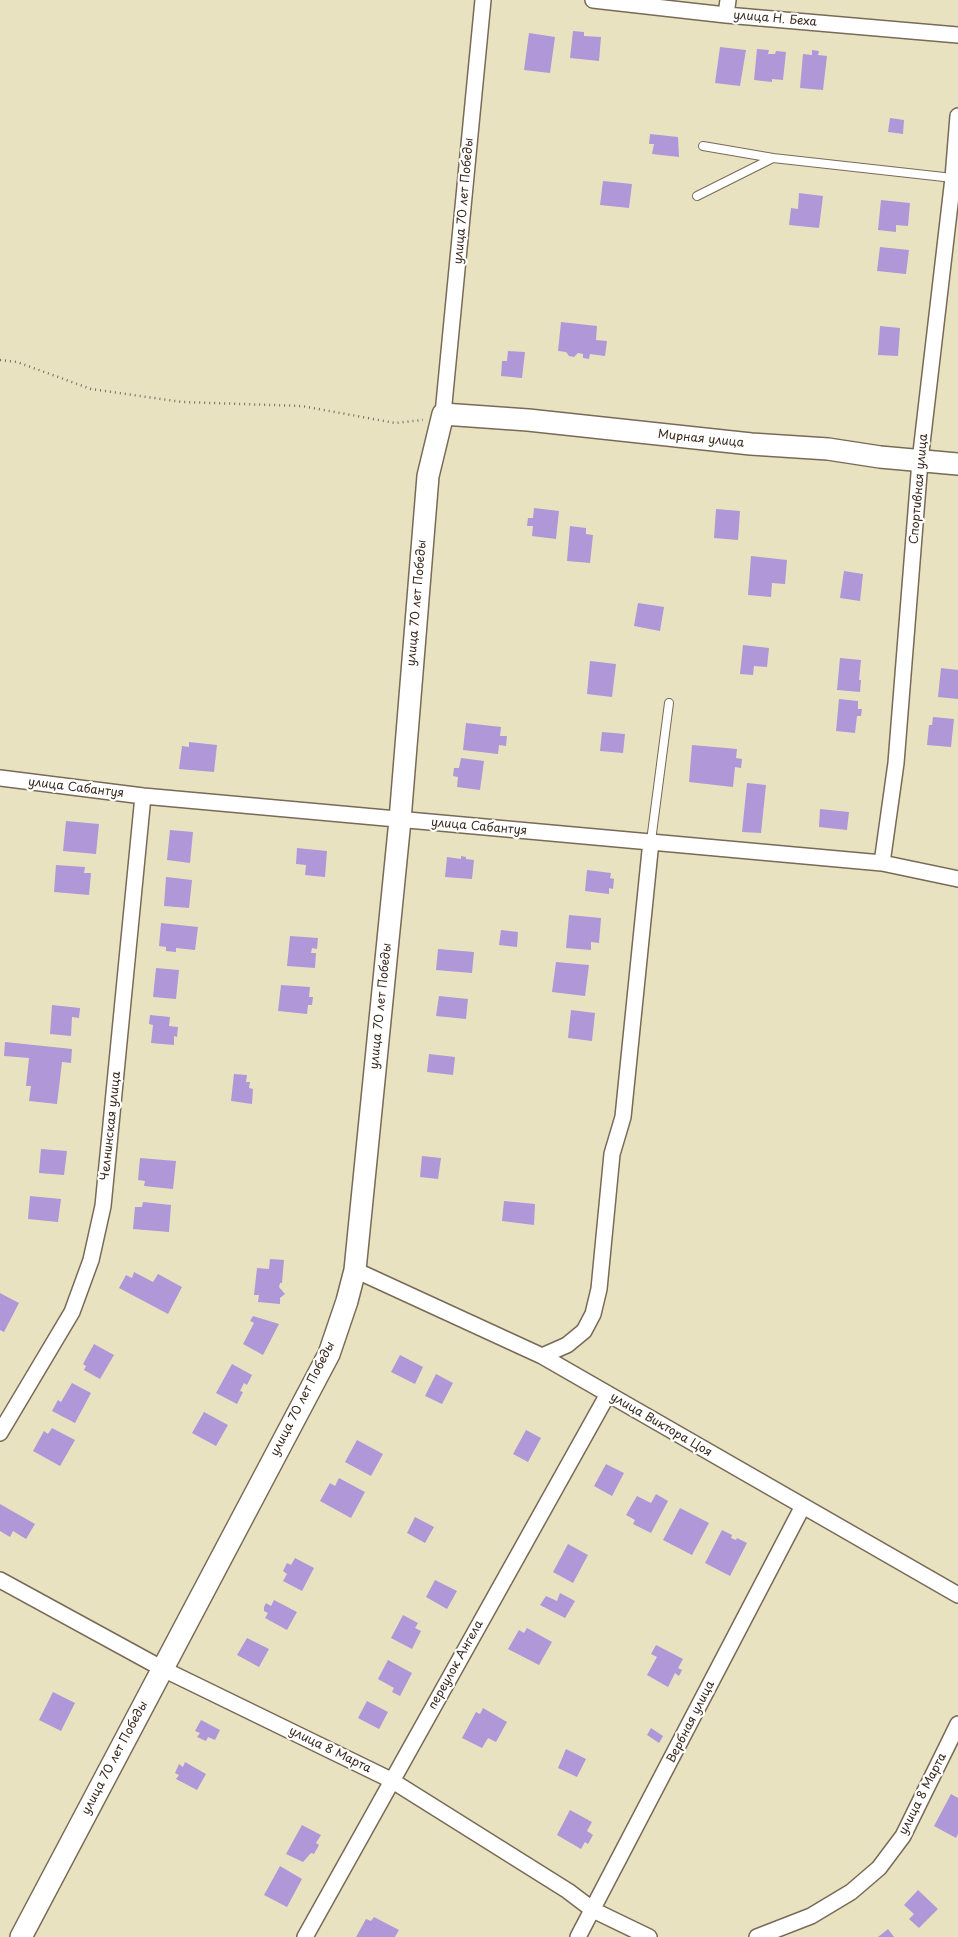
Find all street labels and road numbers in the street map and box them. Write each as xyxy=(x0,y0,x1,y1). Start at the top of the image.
street label: улица Н. Беха xyxy=(733,8,817,30)
street label: улица 70 лет Победы xyxy=(451,137,477,265)
street label: Мирная улица xyxy=(657,427,745,451)
street label: Спортивная улица xyxy=(907,433,931,545)
street label: улица 70 лет Победы xyxy=(404,539,430,667)
street label: улица Сабантуя xyxy=(27,775,125,801)
street label: улица Сабантуя xyxy=(430,816,528,838)
street label: улица 70 лет Победы xyxy=(367,942,395,1070)
street label: Челнинская улица xyxy=(98,1071,124,1181)
street label: улица 70 лет Победы xyxy=(268,1339,338,1459)
street label: улица Виктора Цоя xyxy=(608,1390,714,1460)
street label: переулок Ангела xyxy=(425,1618,487,1712)
street label: Вербная улица xyxy=(664,1678,718,1766)
street label: улица 70 лет Победы xyxy=(79,1699,151,1817)
street label: улица 8 Марта xyxy=(286,1724,374,1776)
street label: улица 8 Марта xyxy=(896,1751,950,1837)

